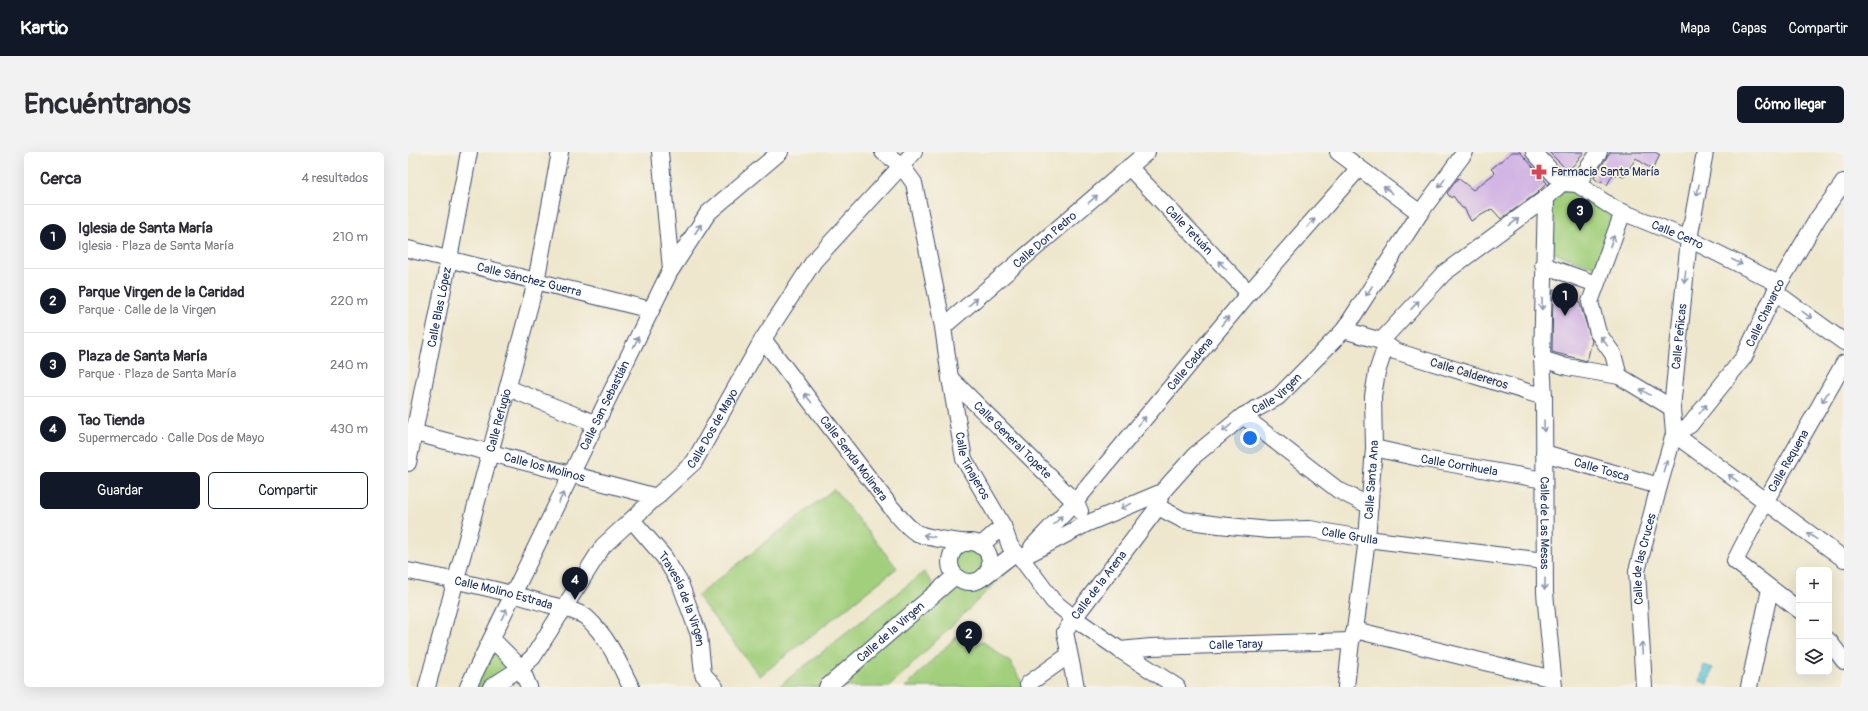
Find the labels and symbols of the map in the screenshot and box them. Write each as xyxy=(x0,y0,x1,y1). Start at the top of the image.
pharmacy icon: Farmacia Santa María xyxy=(1530,163,1548,181)
place label: Farmacia Santa María xyxy=(1551,165,1660,180)
one-way arrow xyxy=(1437,178,1446,189)
one-way arrow xyxy=(1693,183,1701,196)
one-way arrow xyxy=(1383,186,1394,194)
one-way arrow xyxy=(1087,194,1098,203)
pin: 3 xyxy=(1567,198,1593,231)
street label: Calle Tetuán xyxy=(1162,202,1216,258)
street label: Calle Don Pedro xyxy=(1010,208,1080,271)
one-way arrow xyxy=(1508,217,1519,226)
street label: Calle Cerro xyxy=(1649,217,1707,253)
one-way arrow xyxy=(1306,218,1315,228)
one-way arrow xyxy=(693,223,702,234)
one-way arrow xyxy=(1609,235,1617,247)
street label: Calle Sánchez Guerra xyxy=(475,259,584,300)
one-way arrow xyxy=(1730,259,1742,267)
one-way arrow xyxy=(1217,260,1227,270)
street label: Calle Blas López xyxy=(424,266,455,349)
one-way arrow xyxy=(1681,270,1689,283)
street label: Calle Chavarco xyxy=(1742,276,1788,349)
pin: 1 xyxy=(1552,283,1578,316)
one-way arrow xyxy=(1365,285,1373,296)
one-way arrow xyxy=(968,297,978,306)
one-way arrow xyxy=(1538,297,1546,310)
one-way arrow xyxy=(1410,300,1419,310)
street label: Calle Peñicas xyxy=(1668,302,1690,370)
one-way arrow xyxy=(1801,311,1812,319)
one-way arrow xyxy=(1221,316,1230,326)
street label: Calle Cadena xyxy=(1164,334,1217,393)
one-way arrow xyxy=(1599,336,1608,347)
one-way arrow xyxy=(633,337,640,349)
street label: Calle Caldereros xyxy=(1428,355,1510,393)
street label: Calle San Sebastián xyxy=(577,358,633,453)
street label: Calle Virgen xyxy=(1249,370,1305,417)
street label: Calle Dos de Mayo xyxy=(684,386,741,472)
street label: Calle Refugio xyxy=(483,387,515,454)
one-way arrow xyxy=(1639,388,1651,396)
one-way arrow xyxy=(1820,391,1828,403)
one-way arrow xyxy=(804,393,812,404)
street label: Calle General Topete xyxy=(970,398,1055,482)
one-way arrow xyxy=(1699,403,1707,414)
street label: Calle Senda Molinera xyxy=(817,413,891,504)
one-way arrow xyxy=(1138,416,1147,427)
one-way arrow xyxy=(1540,419,1548,432)
one-way arrow xyxy=(1222,424,1233,433)
street label: Calle Requena xyxy=(1765,427,1812,495)
your location xyxy=(1240,428,1260,448)
street label: Calle Tinajeros xyxy=(952,431,994,503)
street label: Calle Santa Ana xyxy=(1361,440,1382,520)
street label: Calle los Molinos xyxy=(502,449,587,485)
street label: Calle Corrihuela xyxy=(1420,451,1499,479)
street label: Calle Tosca xyxy=(1572,454,1631,485)
one-way arrow xyxy=(1662,459,1669,472)
one-way arrow xyxy=(1728,474,1739,483)
street label: Calle de Las Mesas xyxy=(1537,476,1552,570)
one-way arrow xyxy=(558,492,565,504)
one-way arrow xyxy=(1120,503,1132,510)
street label: Calle de las Cruces xyxy=(1630,511,1659,605)
one-way arrow xyxy=(1053,515,1063,525)
street label: Calle Grulla xyxy=(1320,524,1379,548)
one-way arrow xyxy=(923,532,936,540)
one-way arrow xyxy=(1807,532,1818,540)
street label: Calle de la Arena xyxy=(1068,547,1130,623)
street label: Travesía de la Virgen xyxy=(655,548,708,647)
pin: 4 xyxy=(562,567,588,600)
street label: Calle Molino Estrada xyxy=(453,573,555,613)
one-way arrow xyxy=(1541,577,1549,590)
street label: Calle de la Virgen xyxy=(853,598,928,665)
one-way arrow xyxy=(501,609,508,621)
pin: 2 xyxy=(956,621,982,654)
street label: Calle Taray xyxy=(1209,636,1263,653)
one-way arrow xyxy=(1638,642,1645,655)

